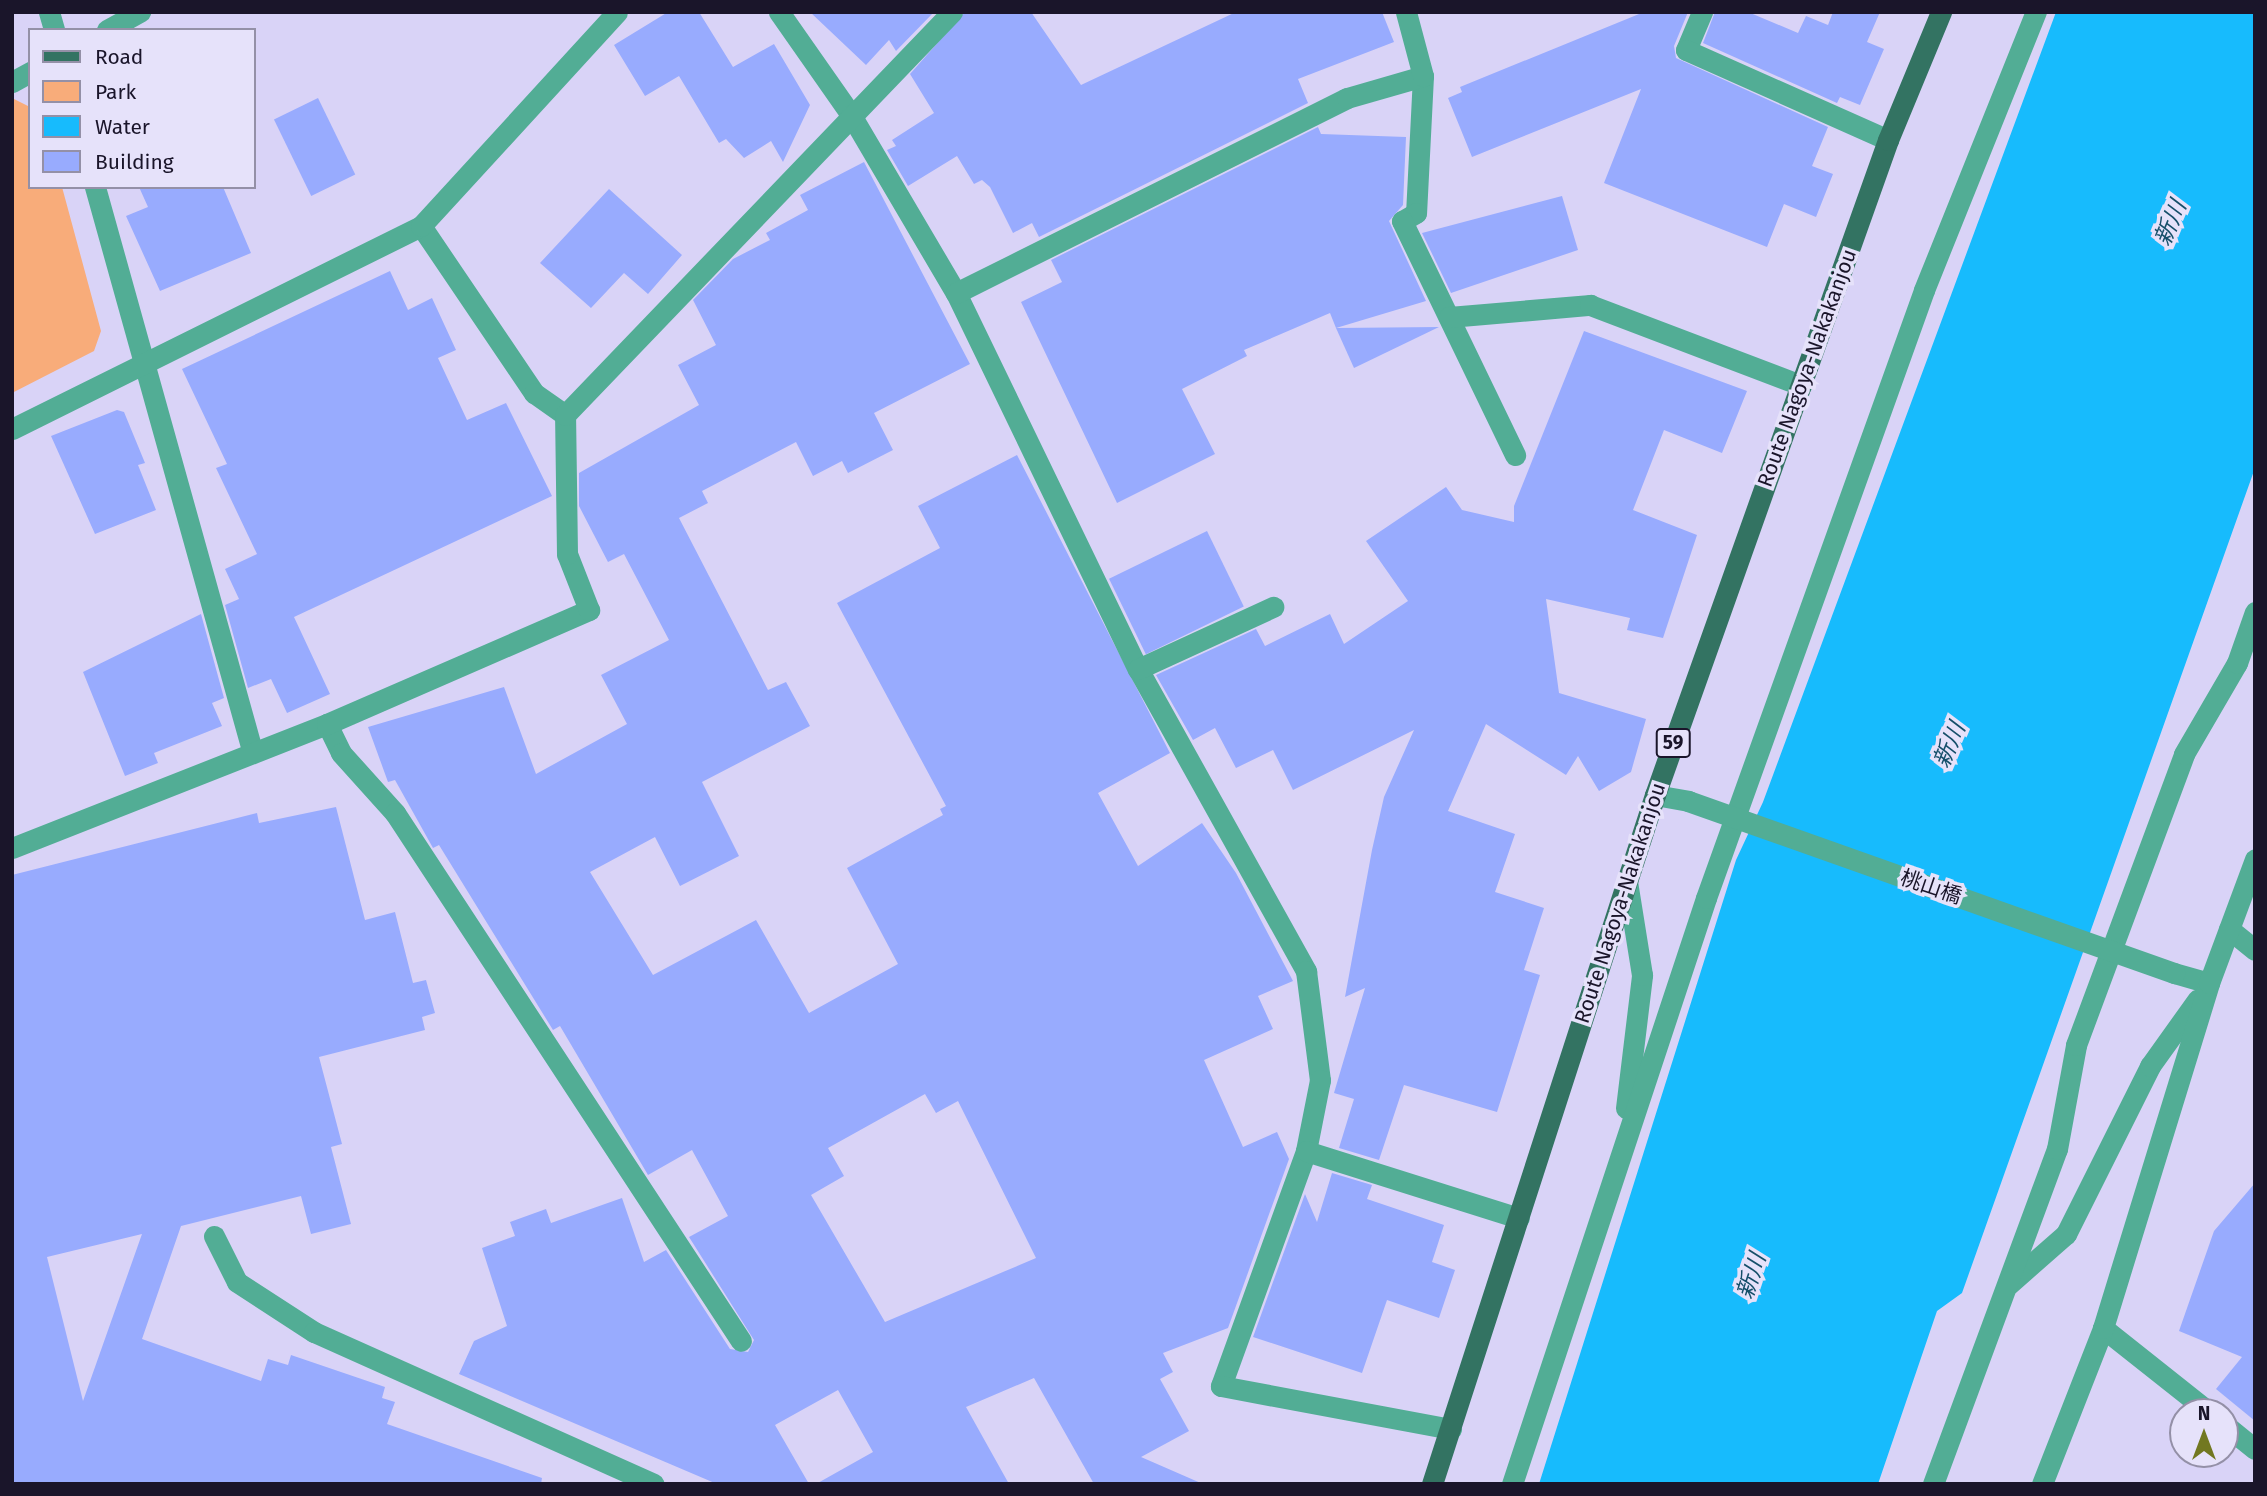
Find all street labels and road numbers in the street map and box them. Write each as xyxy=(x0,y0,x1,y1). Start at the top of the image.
street label: Route Nagoya-Nakakanjou xyxy=(1752,246,1862,490)
road number: 59 xyxy=(1656,728,1690,758)
street label: Route Nagoya-Nakakanjou xyxy=(1569,780,1671,1026)
street label: 桃山橋 xyxy=(1897,865,1965,909)

